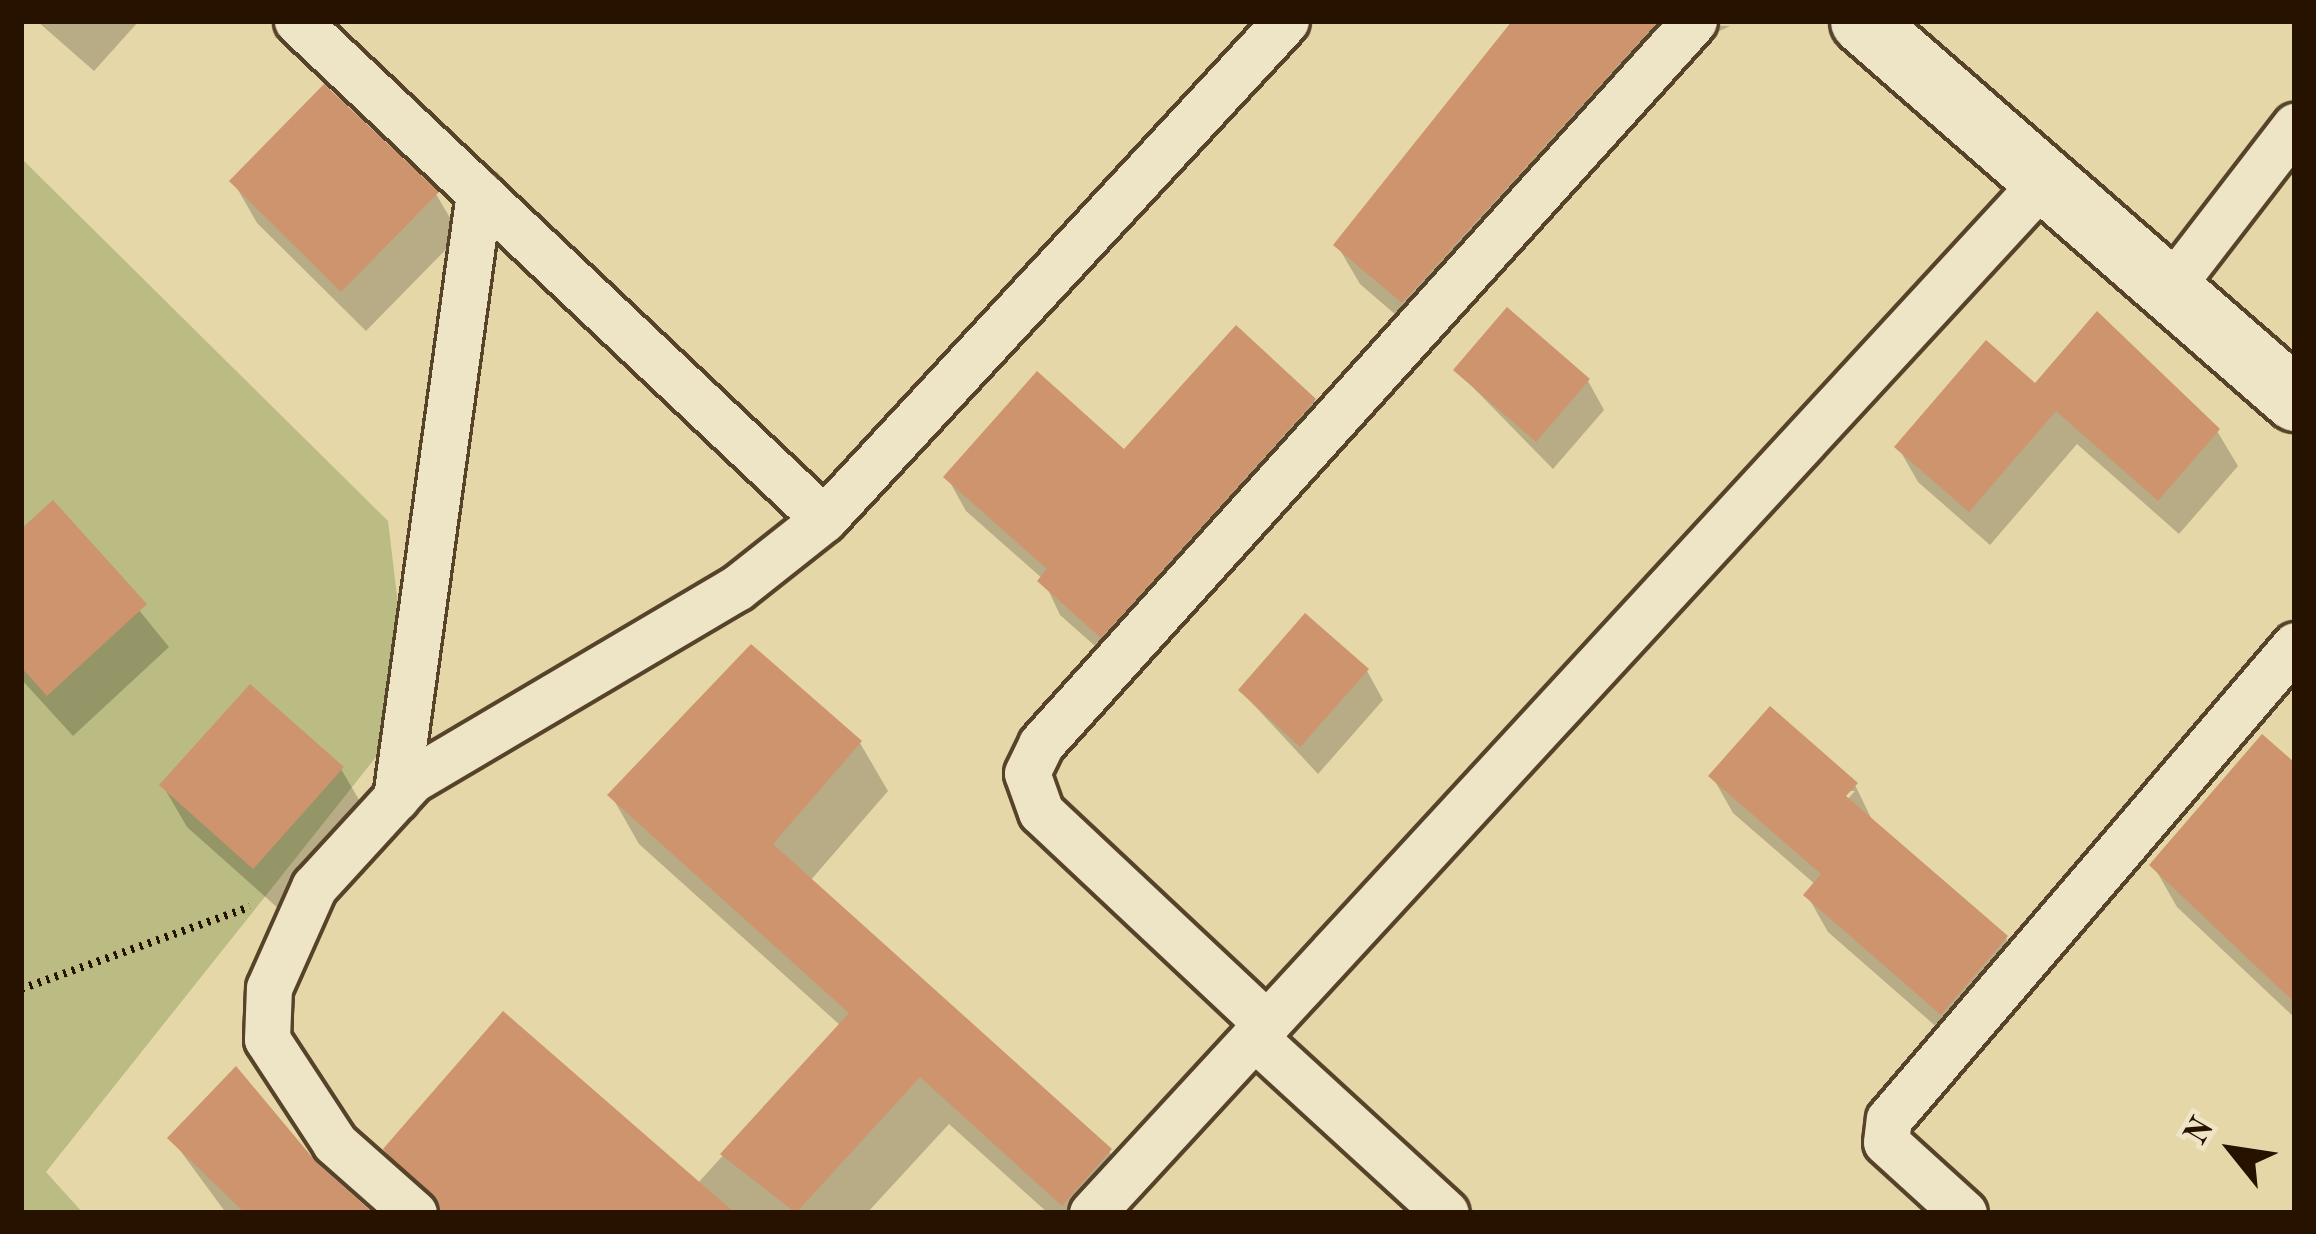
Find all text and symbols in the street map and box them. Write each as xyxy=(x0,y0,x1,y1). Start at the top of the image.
north arrow xyxy=(2172,1090,2292,1210)
text: N xyxy=(2180,1113,2221,1151)

